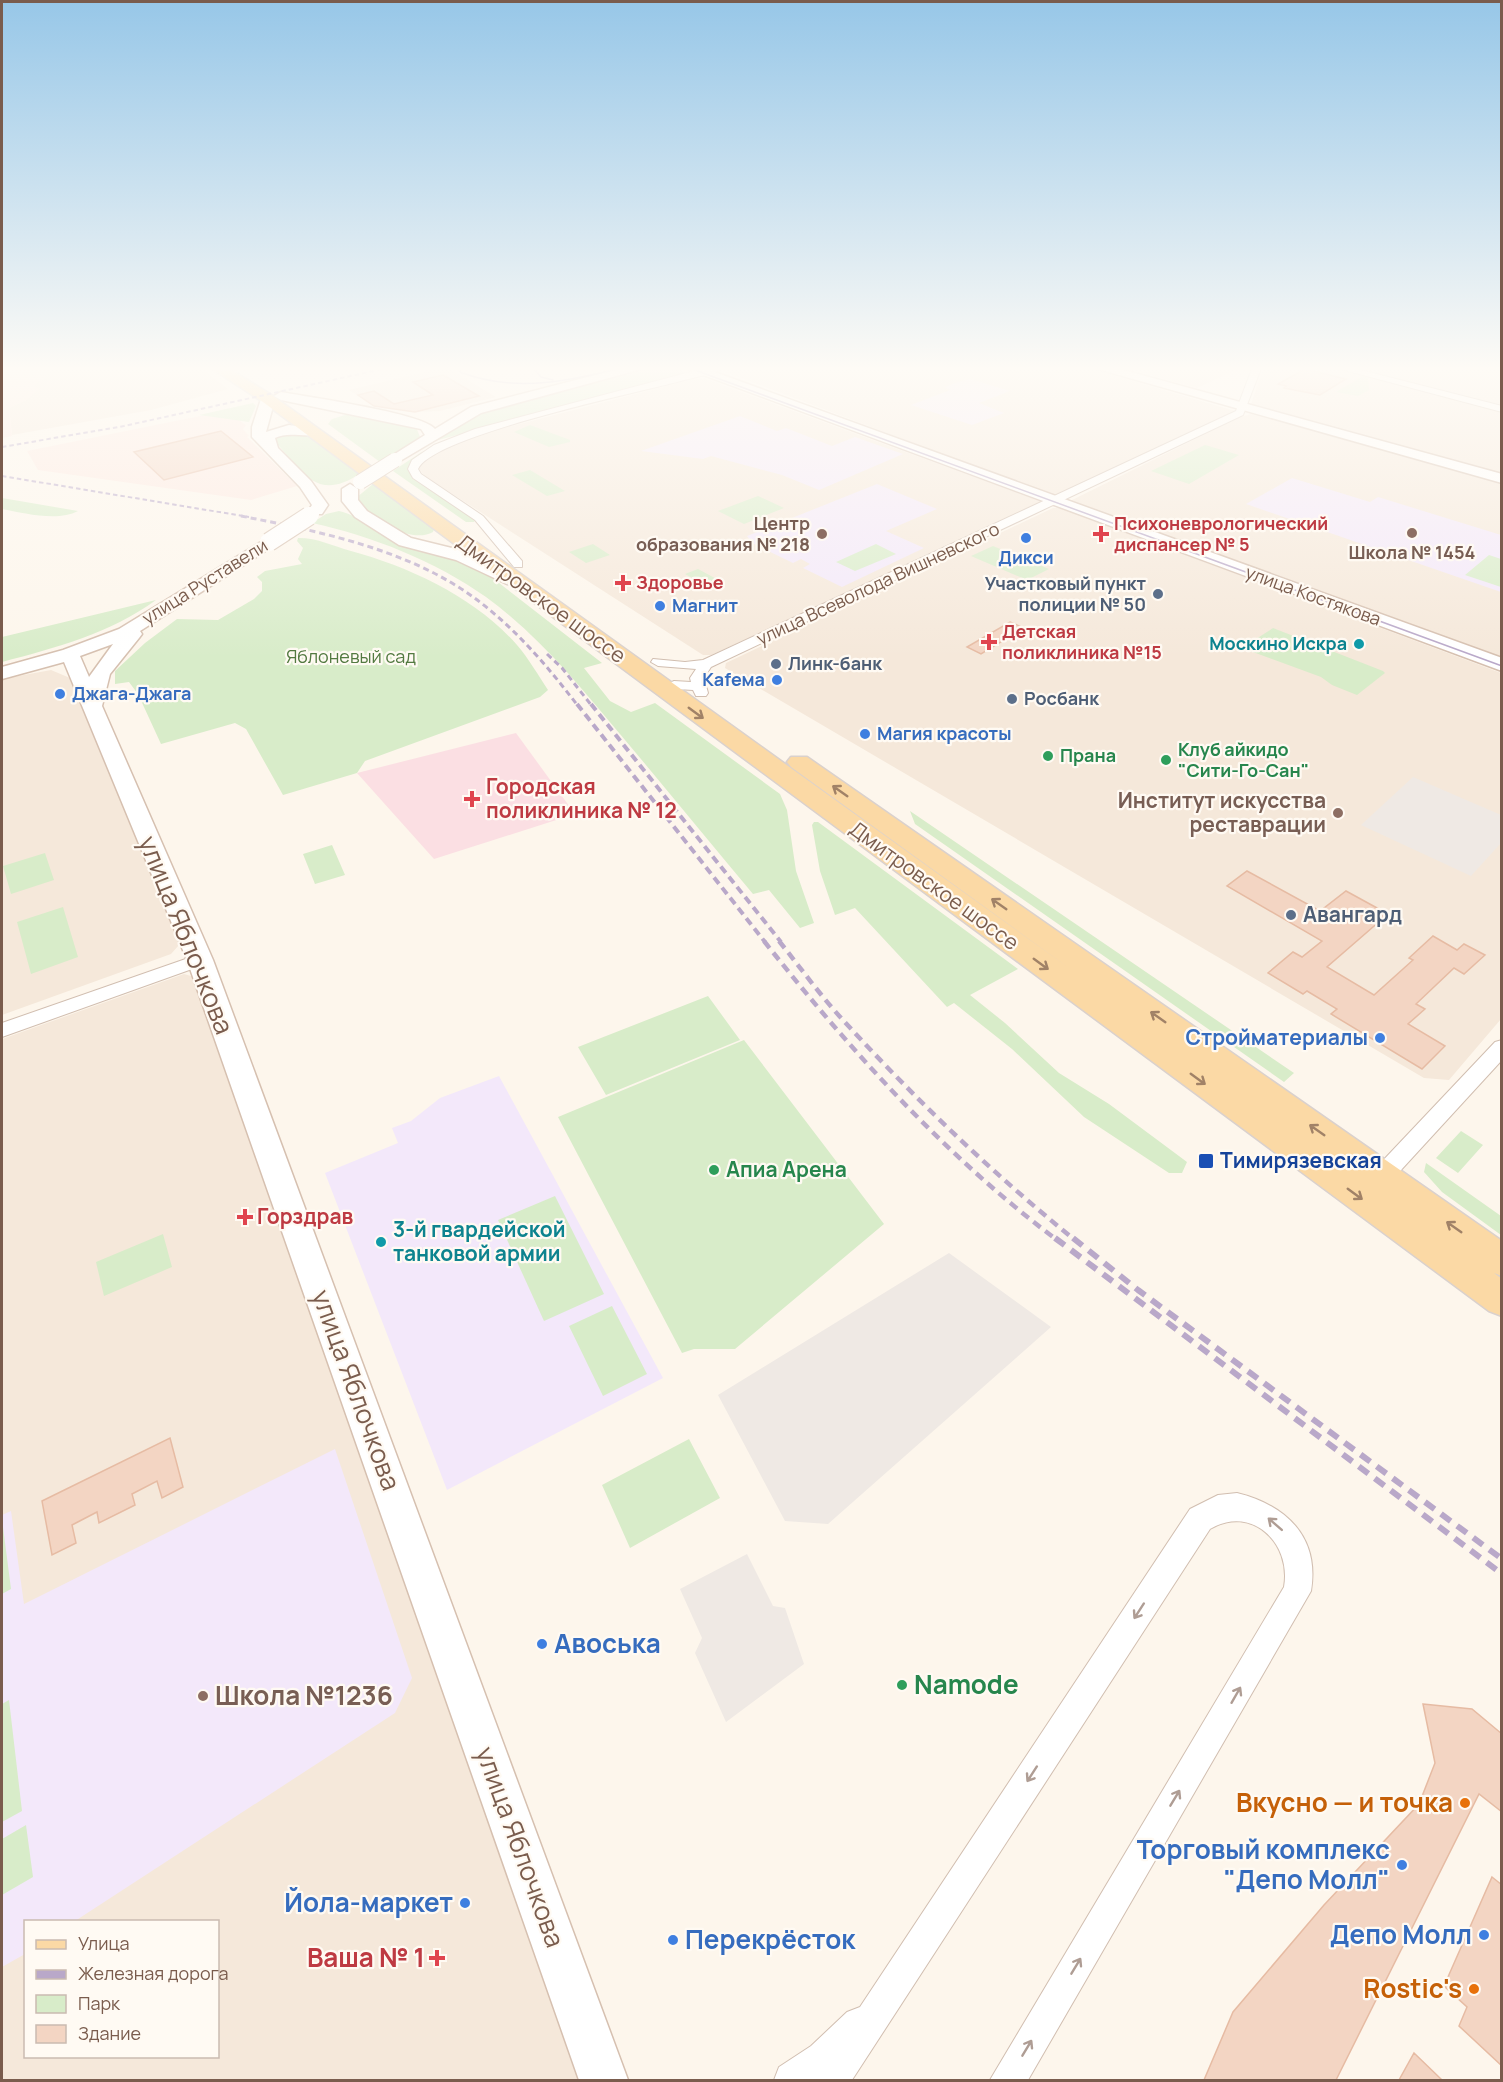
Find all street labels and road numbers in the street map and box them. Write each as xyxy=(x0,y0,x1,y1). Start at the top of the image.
street label: улица Всеволода Вишневского xyxy=(752,516,1003,650)
street label: Дмитровское шоссе xyxy=(451,527,632,669)
street label: улица Руставели xyxy=(137,533,272,629)
street label: улица Костякова xyxy=(1242,559,1384,631)
street label: Дмитровское шоссе xyxy=(844,814,1025,956)
street label: улица Яблочкова xyxy=(131,830,243,1039)
street label: улица Яблочкова xyxy=(304,1284,410,1495)
street label: улица Яблочкова xyxy=(468,1741,574,1952)

